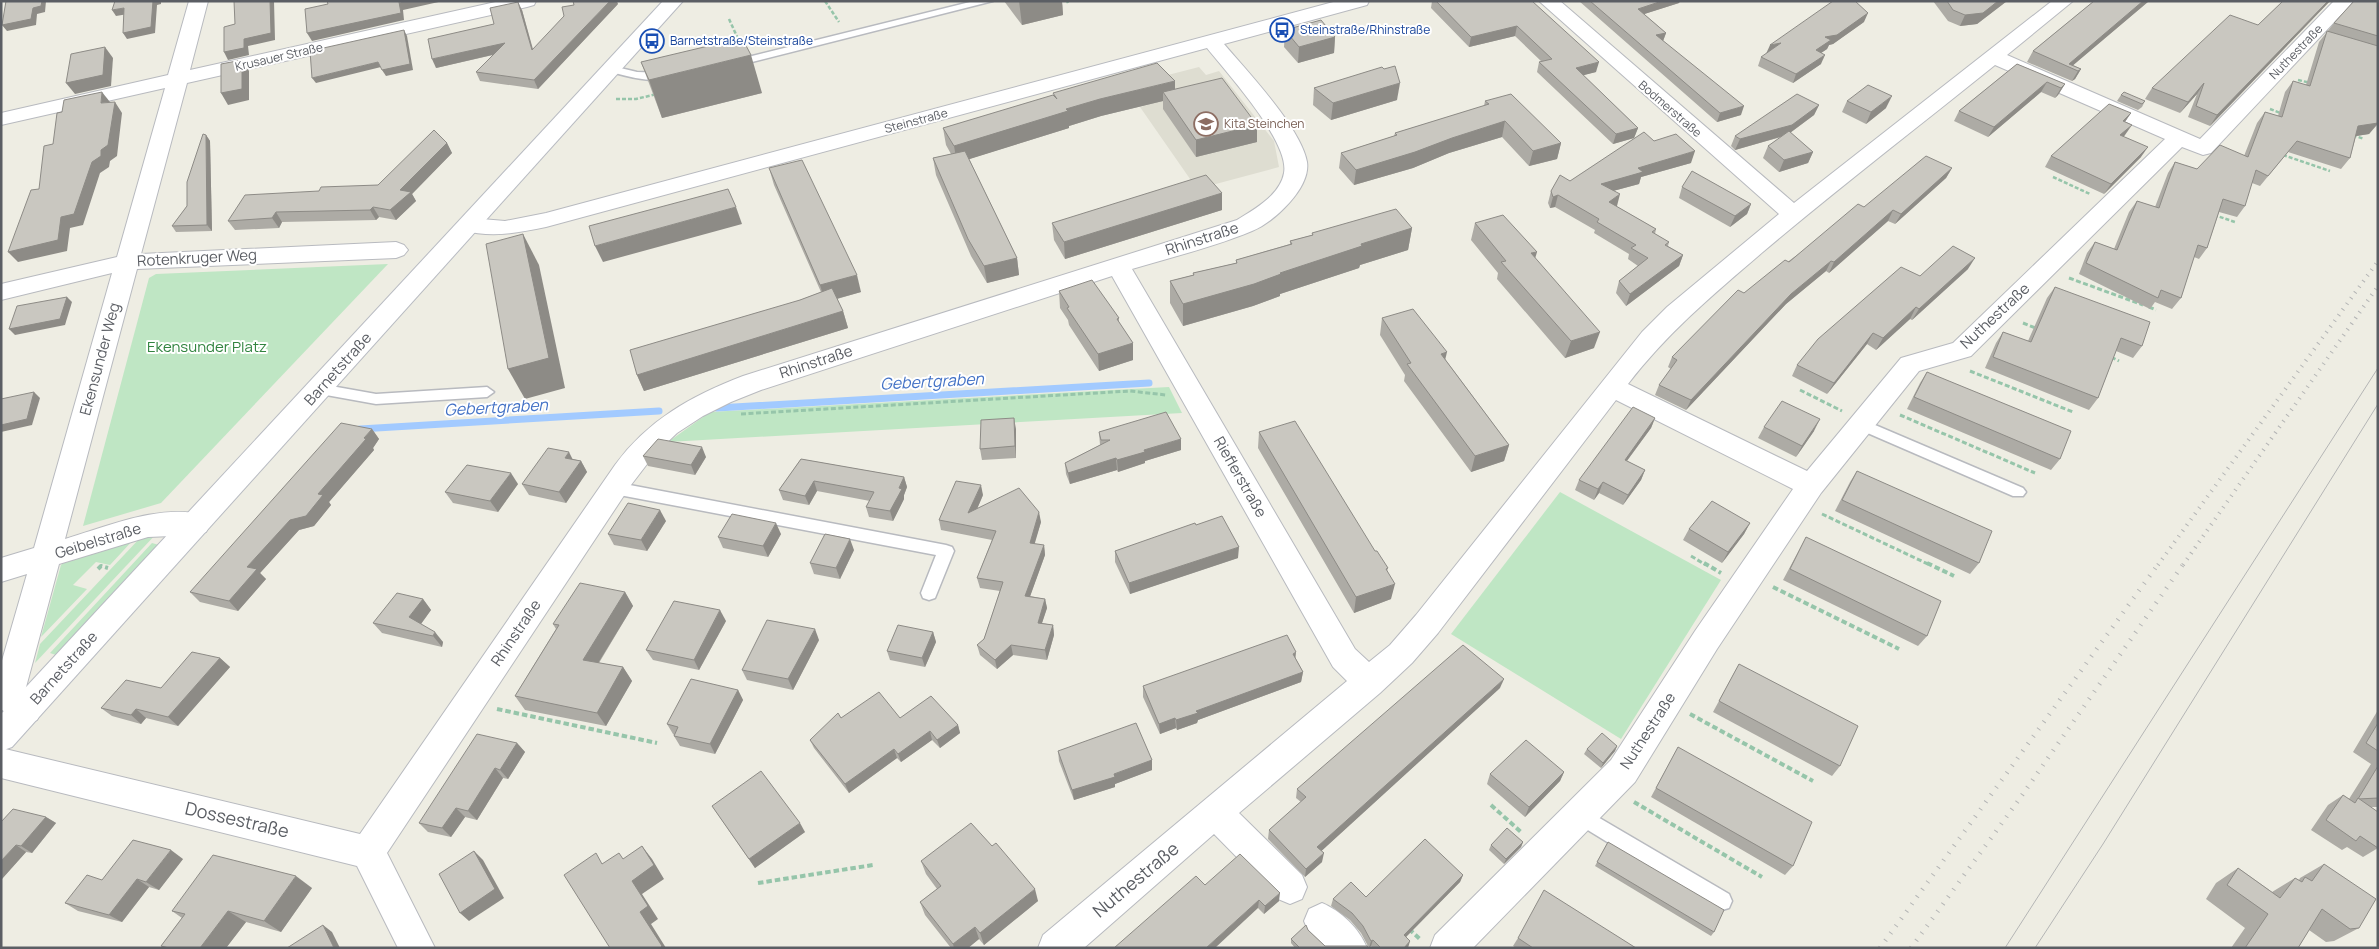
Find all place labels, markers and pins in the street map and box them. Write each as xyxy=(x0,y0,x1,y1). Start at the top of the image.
bus stop icon: Steinstraße/Rhinstraße xyxy=(1269,17,1295,43)
place label: Steinstraße/Rhinstraße xyxy=(1300,21,1430,38)
bus stop icon: Barnetstraße/Steinstraße xyxy=(639,28,665,54)
place label: Barnetstraße/Steinstraße xyxy=(670,32,813,49)
school or university icon: Kita Steinchen xyxy=(1193,111,1219,137)
place label: Kita Steinchen xyxy=(1224,115,1304,132)

